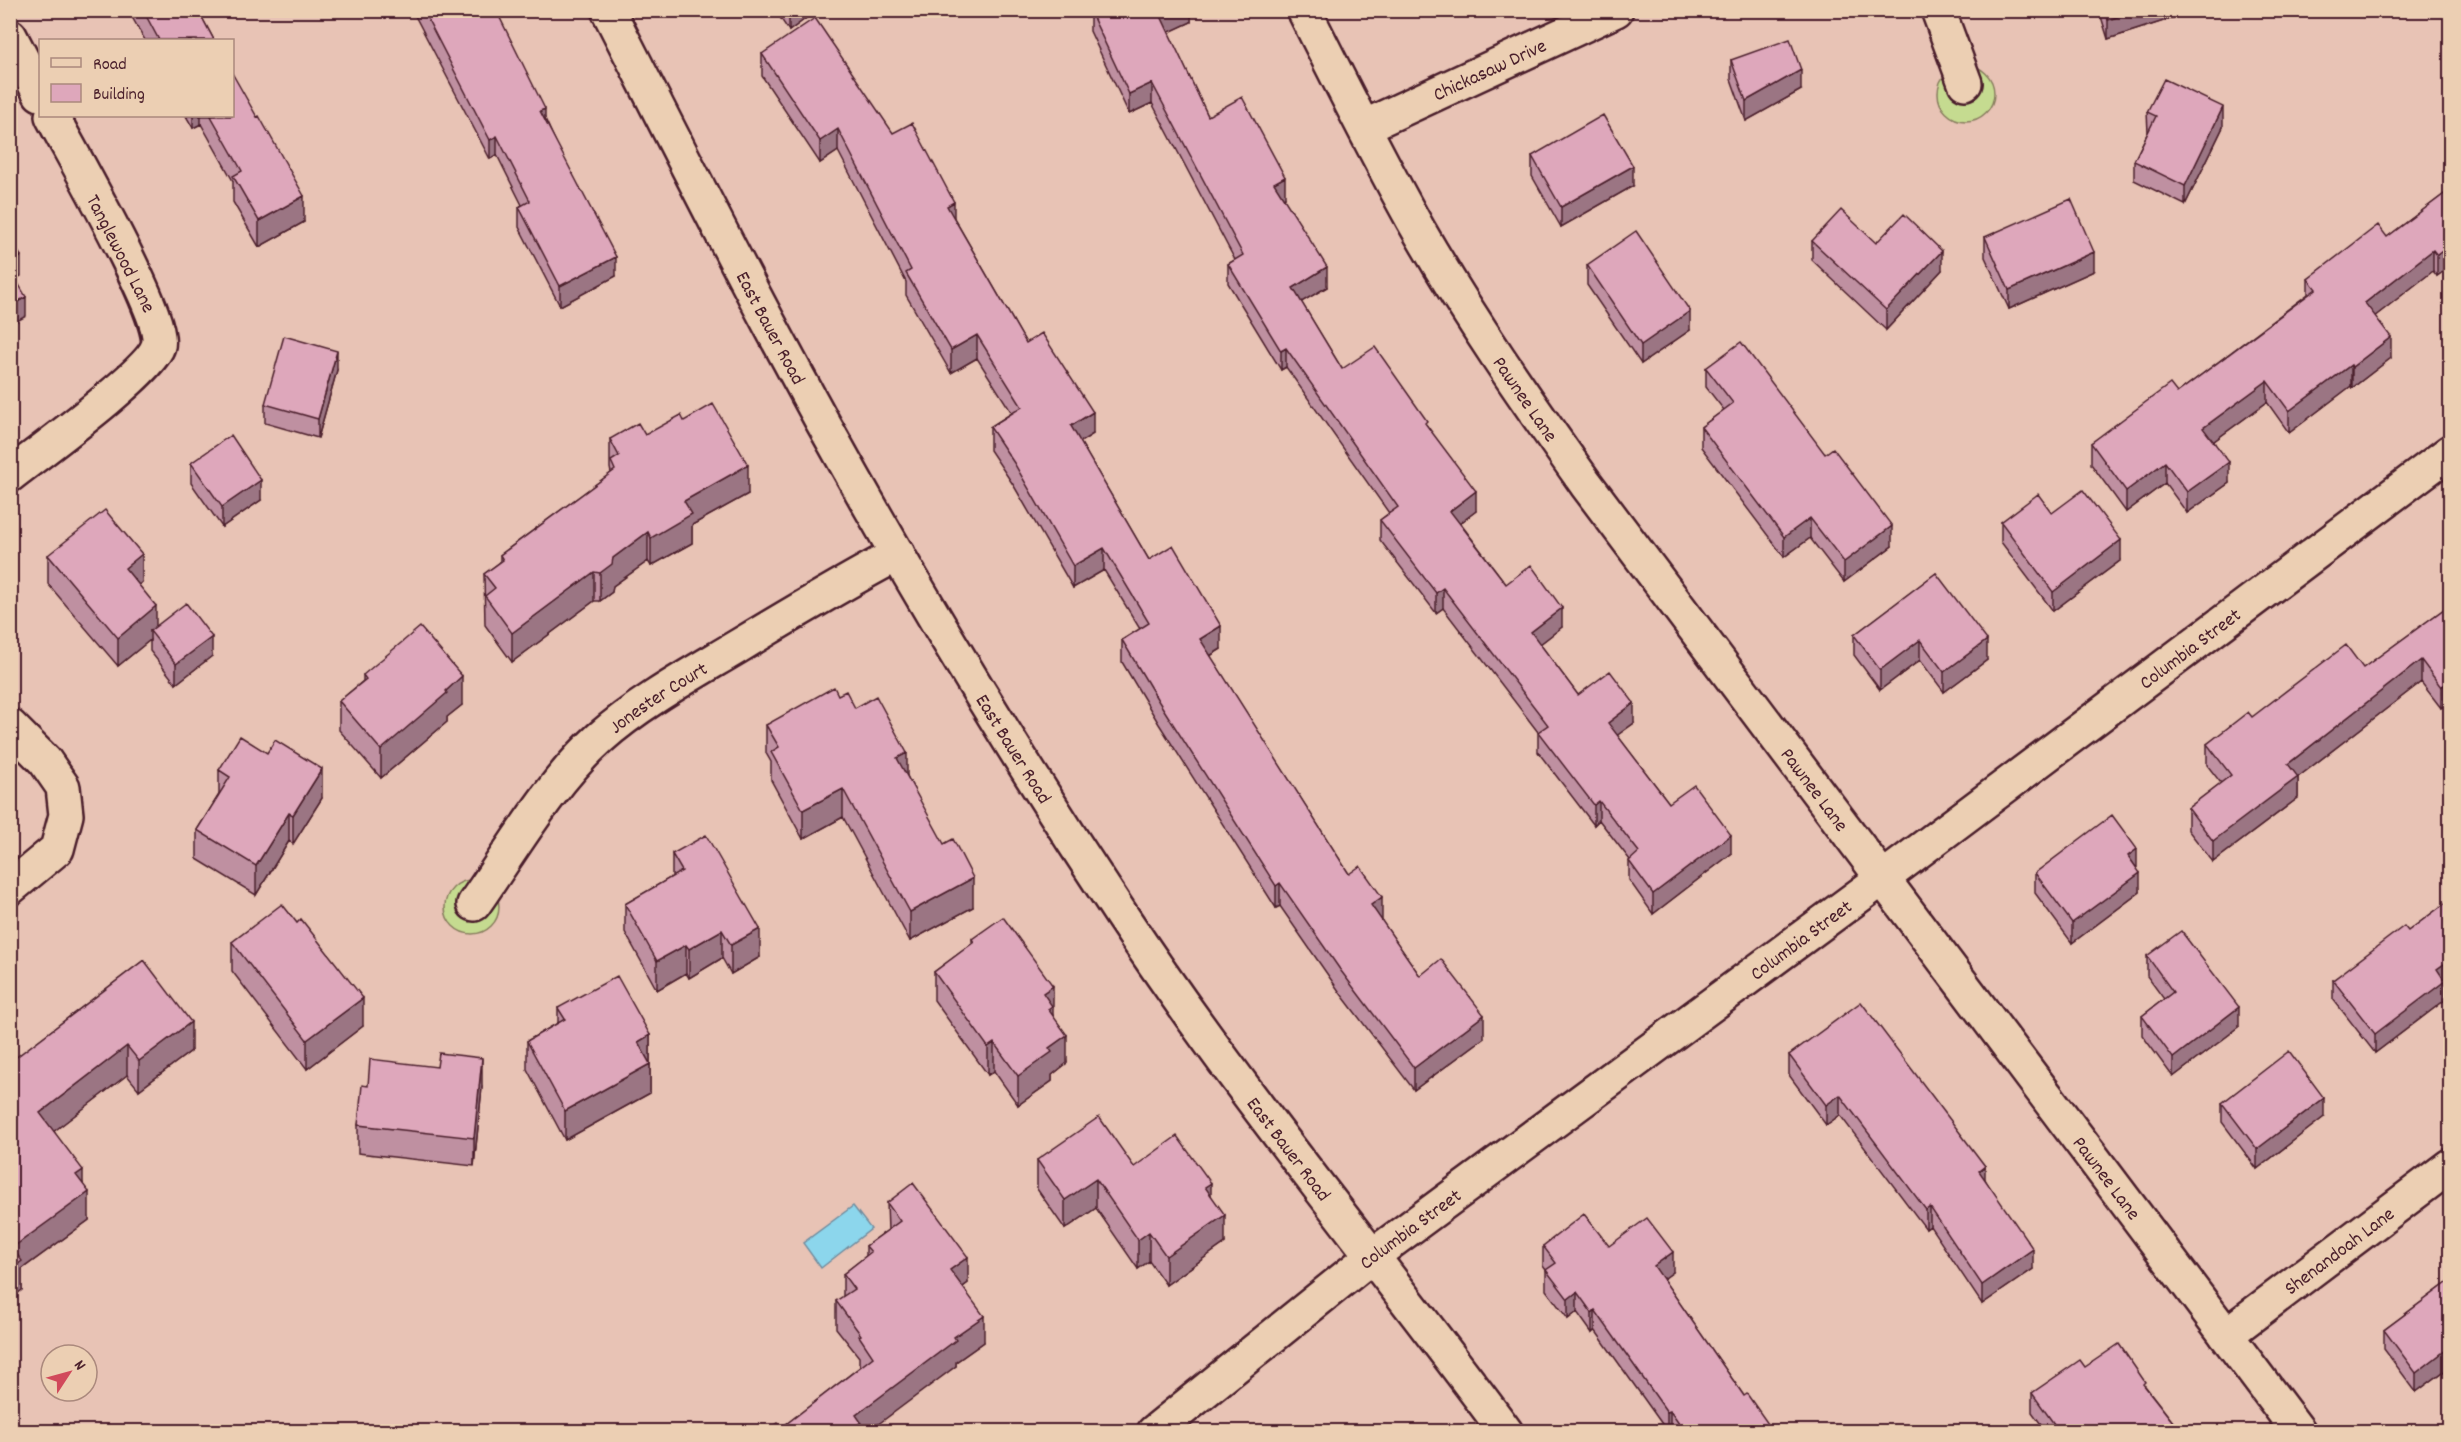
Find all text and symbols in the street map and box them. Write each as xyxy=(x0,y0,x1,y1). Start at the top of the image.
street label: Chickasaw Drive xyxy=(1429,33,1552,110)
legend xyxy=(39,39,234,117)
text: Road xyxy=(93,53,127,78)
text: Building xyxy=(93,83,145,108)
street label: Tanglewood Lane xyxy=(78,190,161,318)
street label: East Bauer Road xyxy=(727,267,810,390)
street label: Pawnee Lane xyxy=(1484,352,1563,449)
street label: Columbia Street xyxy=(2134,603,2248,698)
street label: Jonester Court xyxy=(604,656,714,742)
street label: East Bauer Road xyxy=(967,690,1057,810)
street label: Pawnee Lane xyxy=(1772,743,1854,839)
street label: Columbia Street xyxy=(1745,894,1859,989)
street label: East Bauer Road xyxy=(1238,1092,1336,1208)
street label: Pawnee Lane xyxy=(2064,1131,2146,1227)
street label: Columbia Street xyxy=(1354,1183,1468,1278)
street label: Shenandoah Lane xyxy=(2279,1201,2402,1303)
north arrow xyxy=(39,1343,99,1403)
text: N xyxy=(67,1356,91,1376)

